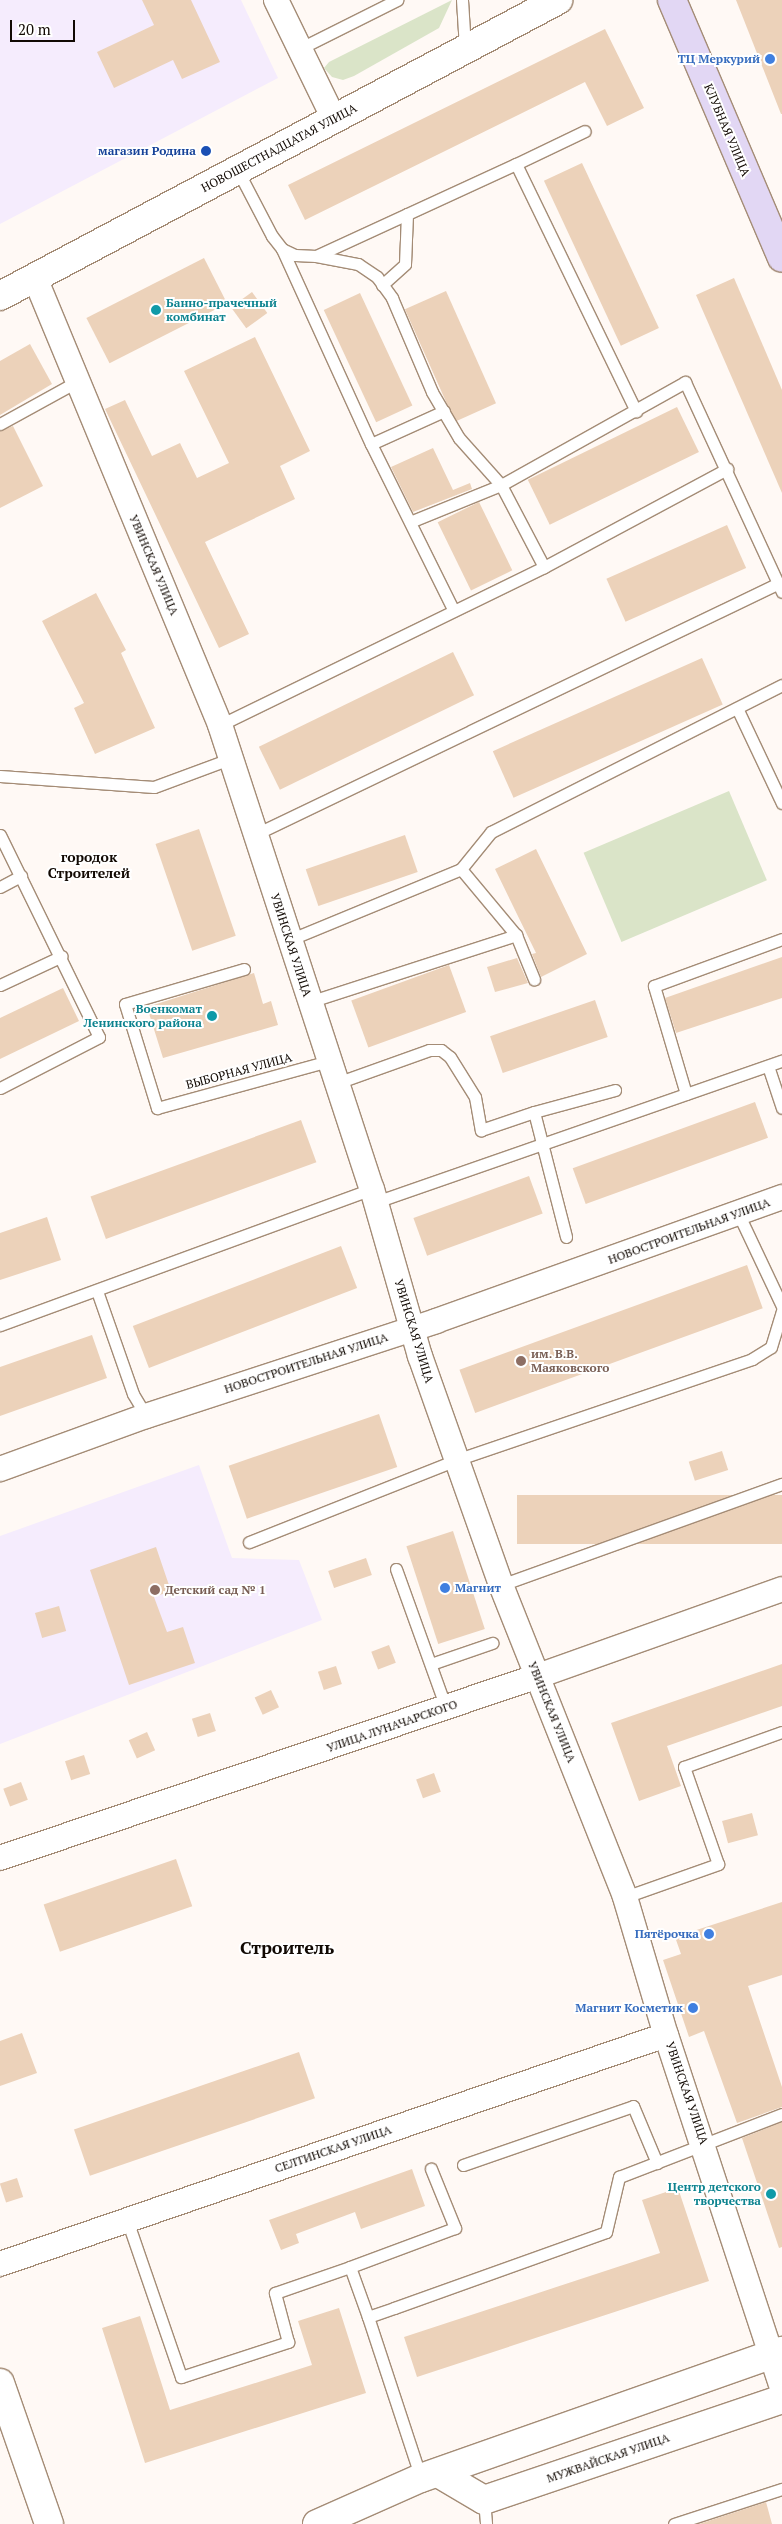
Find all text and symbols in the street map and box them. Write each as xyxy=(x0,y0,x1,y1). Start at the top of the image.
scale bar xyxy=(12,10,78,42)
text: 20 m xyxy=(18,19,51,39)
place label: ТЦ Меркурий xyxy=(678,52,760,66)
marker: ТЦ Меркурий xyxy=(764,53,776,65)
street label: КЛУБНАЯ УЛИЦА xyxy=(701,81,753,179)
street label: НОВОШЕСТНАДЦАТАЯ УЛИЦА xyxy=(199,101,359,195)
place label: магазин Родина xyxy=(98,144,196,158)
marker: магазин Родина xyxy=(200,145,212,157)
place label: Банно-прачечный комбинат xyxy=(166,296,277,324)
marker: Банно-прачечный комбинат xyxy=(150,304,162,316)
street label: УВИНСКАЯ УЛИЦА xyxy=(126,512,182,618)
district label: городок Строителей xyxy=(48,849,130,882)
street label: УВИНСКАЯ УЛИЦА xyxy=(267,891,315,999)
place label: Военкомат Ленинского района xyxy=(84,1002,202,1030)
marker: Военкомат Ленинского района xyxy=(206,1010,218,1022)
street label: ВЫБОРНАЯ УЛИЦА xyxy=(184,1050,294,1092)
street label: НОВОСТРОИТЕЛЬНАЯ УЛИЦА xyxy=(606,1195,772,1267)
street label: УВИНСКАЯ УЛИЦА xyxy=(391,1277,437,1385)
street label: НОВОСТРОИТЕЛЬНАЯ УЛИЦА xyxy=(222,1330,390,1396)
place label: им. В.В. Маяковского xyxy=(531,1347,609,1375)
marker: им. В.В. Маяковского xyxy=(515,1355,527,1367)
place label: Магнит xyxy=(455,1581,501,1595)
marker: Магнит xyxy=(439,1582,451,1594)
place label: Детский сад № 1 xyxy=(165,1583,266,1597)
marker: Детский сад № 1 xyxy=(149,1584,161,1596)
street label: УВИНСКАЯ УЛИЦА xyxy=(525,1659,579,1765)
street label: УЛИЦА ЛУНАЧАРСКОГО xyxy=(325,1697,459,1755)
place label: Пятёрочка xyxy=(635,1927,699,1941)
marker: Пятёрочка xyxy=(703,1928,715,1940)
district label: Строитель xyxy=(240,1936,334,1958)
place label: Магнит Косметик xyxy=(575,2001,683,2015)
marker: Магнит Косметик xyxy=(687,2002,699,2014)
street label: УВИНСКАЯ УЛИЦА xyxy=(663,2040,711,2146)
street label: СЕЛТИНСКАЯ УЛИЦА xyxy=(273,2122,393,2176)
place label: Центр детского творчества xyxy=(668,2180,761,2208)
marker: Центр детского творчества xyxy=(765,2188,777,2200)
street label: МУЖВАЙСКАЯ УЛИЦА xyxy=(545,2430,671,2486)

